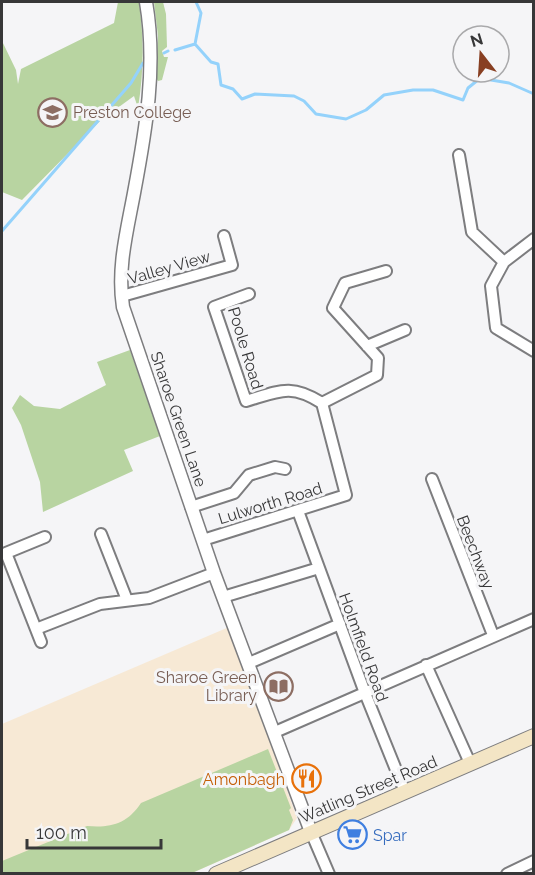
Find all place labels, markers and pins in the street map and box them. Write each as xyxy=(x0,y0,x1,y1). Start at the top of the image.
school or university icon: Preston College xyxy=(36,96,68,128)
place label: Preston College xyxy=(73,103,191,122)
place label: Sharoe Green Library xyxy=(156,668,257,705)
library icon: Sharoe Green Library xyxy=(262,670,294,702)
restaurant icon: Amonbagh xyxy=(290,763,322,795)
place label: Amonbagh xyxy=(203,770,285,789)
supermarket icon: Spar xyxy=(336,819,368,851)
place label: Spar xyxy=(373,826,407,845)

